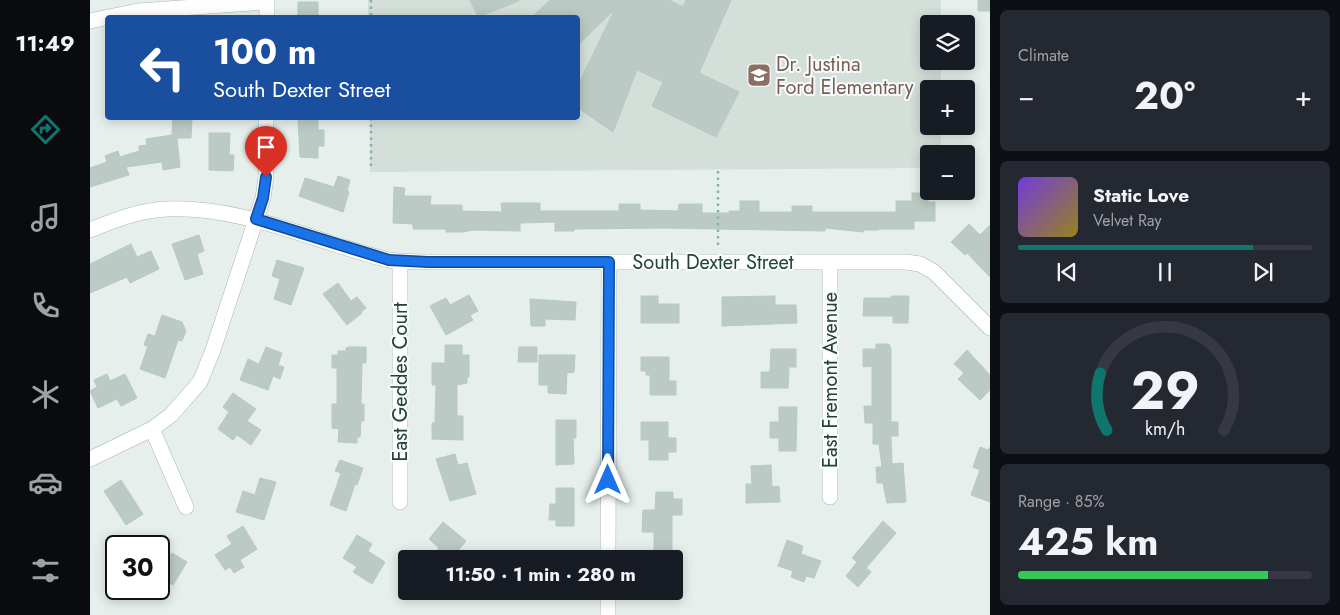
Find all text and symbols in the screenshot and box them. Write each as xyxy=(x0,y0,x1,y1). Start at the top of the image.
map controls xyxy=(920,15,975,200)
button: layers xyxy=(920,15,975,70)
text: 11:49 xyxy=(15,27,75,59)
text: 100 m xyxy=(213,27,316,77)
icon: left xyxy=(130,35,195,100)
text: Climate xyxy=(1018,44,1069,67)
place label: Dr. Justina Ford Elementary xyxy=(776,50,914,102)
school or university icon: Dr. Justina Ford Elementary xyxy=(746,62,772,88)
text: 20° xyxy=(1134,68,1195,123)
text: South Dexter Street xyxy=(213,73,391,105)
text: − xyxy=(1018,76,1035,117)
text: + xyxy=(1295,76,1312,117)
button: + xyxy=(920,80,975,135)
icon: directions xyxy=(28,112,63,147)
pin xyxy=(245,126,287,177)
icon: arrive xyxy=(252,133,280,161)
button: − xyxy=(920,145,975,200)
text: Static Love xyxy=(1093,182,1189,209)
icon: music xyxy=(28,200,63,235)
text: Velvet Ray xyxy=(1093,209,1162,232)
street label: South Dexter Street xyxy=(632,248,794,277)
icon: previous xyxy=(1053,258,1081,286)
icon: pause xyxy=(1151,258,1179,286)
icon: next xyxy=(1249,258,1277,286)
icon: phone xyxy=(28,288,63,323)
street label: East Fremont Avenue xyxy=(816,292,845,468)
street label: East Geddes Court xyxy=(386,302,415,462)
text: 29 xyxy=(1131,353,1199,429)
icon: climate xyxy=(28,377,63,412)
text: km/h xyxy=(1145,416,1185,442)
position arrow xyxy=(581,453,633,505)
icon: car xyxy=(28,465,63,500)
text: Range · 85% xyxy=(1018,490,1105,513)
text: 425 km xyxy=(1018,514,1158,569)
speed limit sign: 30 xyxy=(105,535,170,600)
icon: filters xyxy=(28,553,63,588)
text: 11:50 · 1 min · 280 m xyxy=(445,561,636,588)

